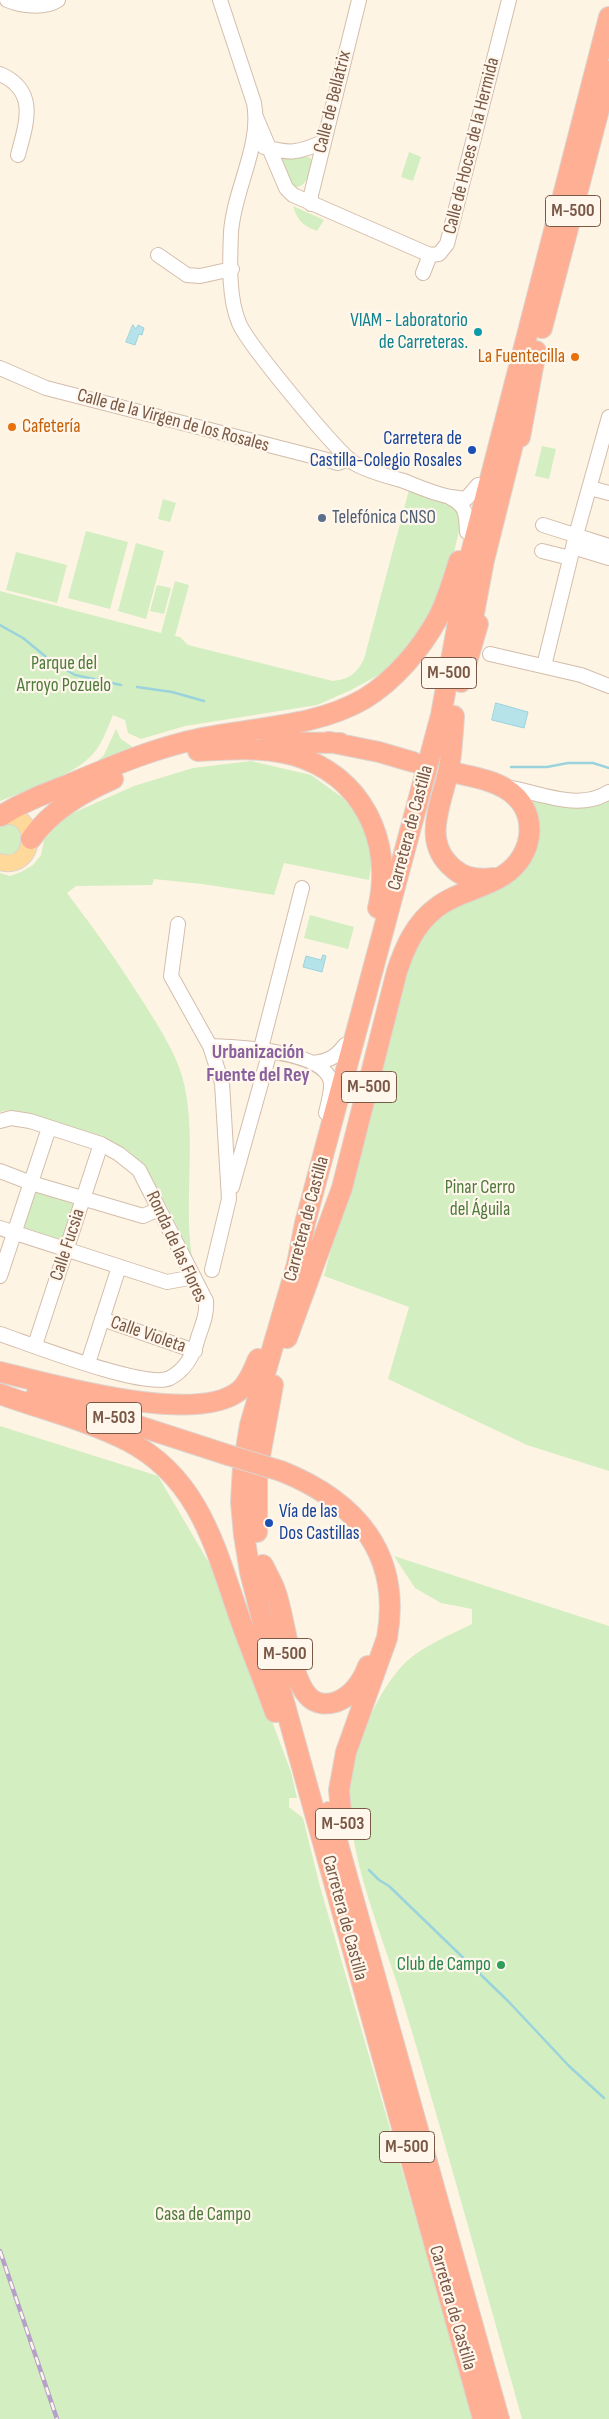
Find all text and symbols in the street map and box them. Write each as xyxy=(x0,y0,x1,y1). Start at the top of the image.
street label: Calle de Bellatrix xyxy=(309,48,357,156)
street label: Calle de Hoces de la Hermida xyxy=(439,55,505,237)
road number: M-500 xyxy=(546,196,600,227)
place label: VIAM - Laboratorio de Carreteras. xyxy=(350,310,468,354)
marker: VIAM - Laboratorio de Carreteras. xyxy=(472,326,484,338)
place label: La Fuentecilla xyxy=(478,346,565,368)
marker: La Fuentecilla xyxy=(569,351,581,363)
street label: Calle de la Virgen de los Rosales xyxy=(74,384,272,458)
place label: Cafetería xyxy=(22,416,80,438)
marker: Cafetería xyxy=(6,421,18,433)
place label: Carretera de Castilla-Colegio Rosales xyxy=(310,428,462,472)
marker: Carretera de Castilla-Colegio Rosales xyxy=(466,444,478,456)
place label: Telefónica CNSO xyxy=(332,507,436,529)
marker: Telefónica CNSO xyxy=(316,512,328,524)
park label: Parque del Arroyo Pozuelo xyxy=(17,653,111,697)
road number: M-500 xyxy=(422,658,476,688)
street label: Carretera de Castilla xyxy=(383,763,439,893)
district label: Urbanización Fuente del Rey xyxy=(206,1041,310,1088)
road number: M-500 xyxy=(342,1072,396,1102)
street label: Carretera de Castilla xyxy=(279,1154,335,1284)
park label: Pinar Cerro del Águila xyxy=(445,1177,515,1221)
street label: Ronda de las Flores xyxy=(140,1188,212,1306)
street label: Calle Fucsia xyxy=(46,1206,90,1284)
street label: Calle Violeta xyxy=(107,1312,189,1358)
road number: M-503 xyxy=(86,1402,142,1434)
place label: Vía de las Dos Castillas xyxy=(279,1501,360,1545)
marker: Vía de las Dos Castillas xyxy=(263,1517,275,1529)
road number: M-500 xyxy=(258,1638,312,1670)
road number: M-503 xyxy=(316,1808,370,1840)
street label: Carretera de Castilla xyxy=(316,1853,372,1983)
place label: Club de Campo xyxy=(397,1954,491,1976)
marker: Club de Campo xyxy=(495,1959,507,1971)
road number: M-500 xyxy=(380,2132,434,2162)
park label: Casa de Campo xyxy=(155,2204,251,2226)
street label: Carretera de Castilla xyxy=(423,2243,481,2373)

